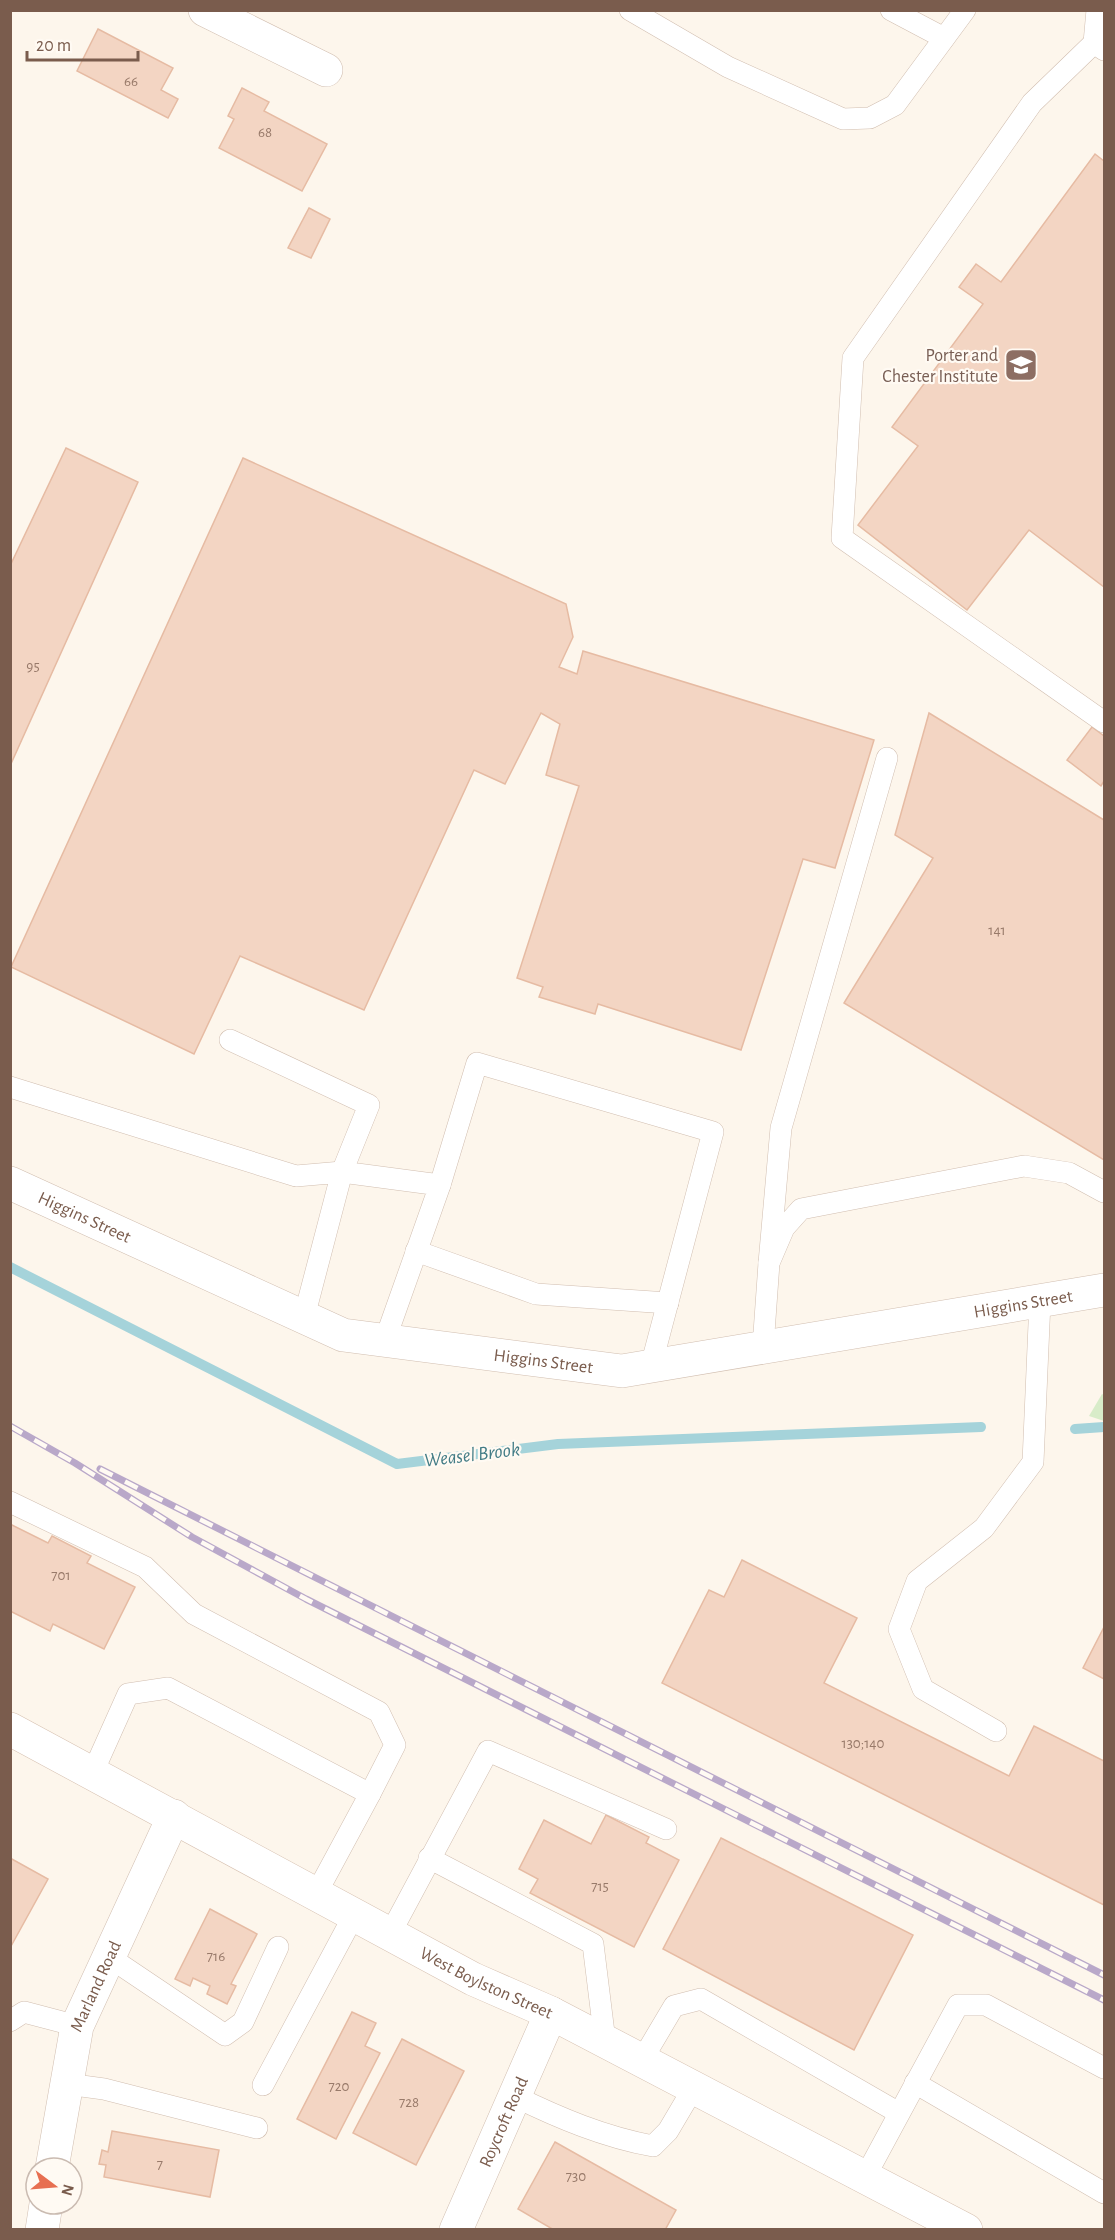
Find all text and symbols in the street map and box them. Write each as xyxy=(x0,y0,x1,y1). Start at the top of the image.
scale bar xyxy=(27,24,138,62)
text: 20 m xyxy=(36,37,71,55)
house number: 66 xyxy=(124,74,138,89)
house number: 68 xyxy=(258,125,272,140)
place label: Porter and Chester Institute xyxy=(882,347,998,386)
school or university icon: Porter and Chester Institute xyxy=(1003,347,1039,383)
house number: 95 xyxy=(26,659,40,674)
house number: 141 xyxy=(988,923,1006,938)
street label: Higgins Street xyxy=(35,1189,134,1247)
street label: Higgins Street xyxy=(972,1287,1074,1322)
street label: Higgins Street xyxy=(492,1347,594,1377)
water label: Weasel Brook xyxy=(423,1439,521,1471)
house number: 701 xyxy=(51,1568,71,1583)
house number: 130;140 xyxy=(842,1736,885,1751)
house number: 715 xyxy=(591,1879,609,1894)
street label: Marland Road xyxy=(68,1938,125,2035)
street label: West Boylston Street xyxy=(417,1944,555,2023)
house number: 716 xyxy=(207,1949,225,1964)
street label: Roycroft Road xyxy=(477,2074,532,2170)
house number: 720 xyxy=(328,2079,350,2094)
house number: 728 xyxy=(399,2095,419,2110)
north arrow xyxy=(24,2156,84,2216)
house number: 7 xyxy=(157,2157,163,2172)
house number: 730 xyxy=(566,2169,586,2184)
text: N xyxy=(58,2182,77,2197)

